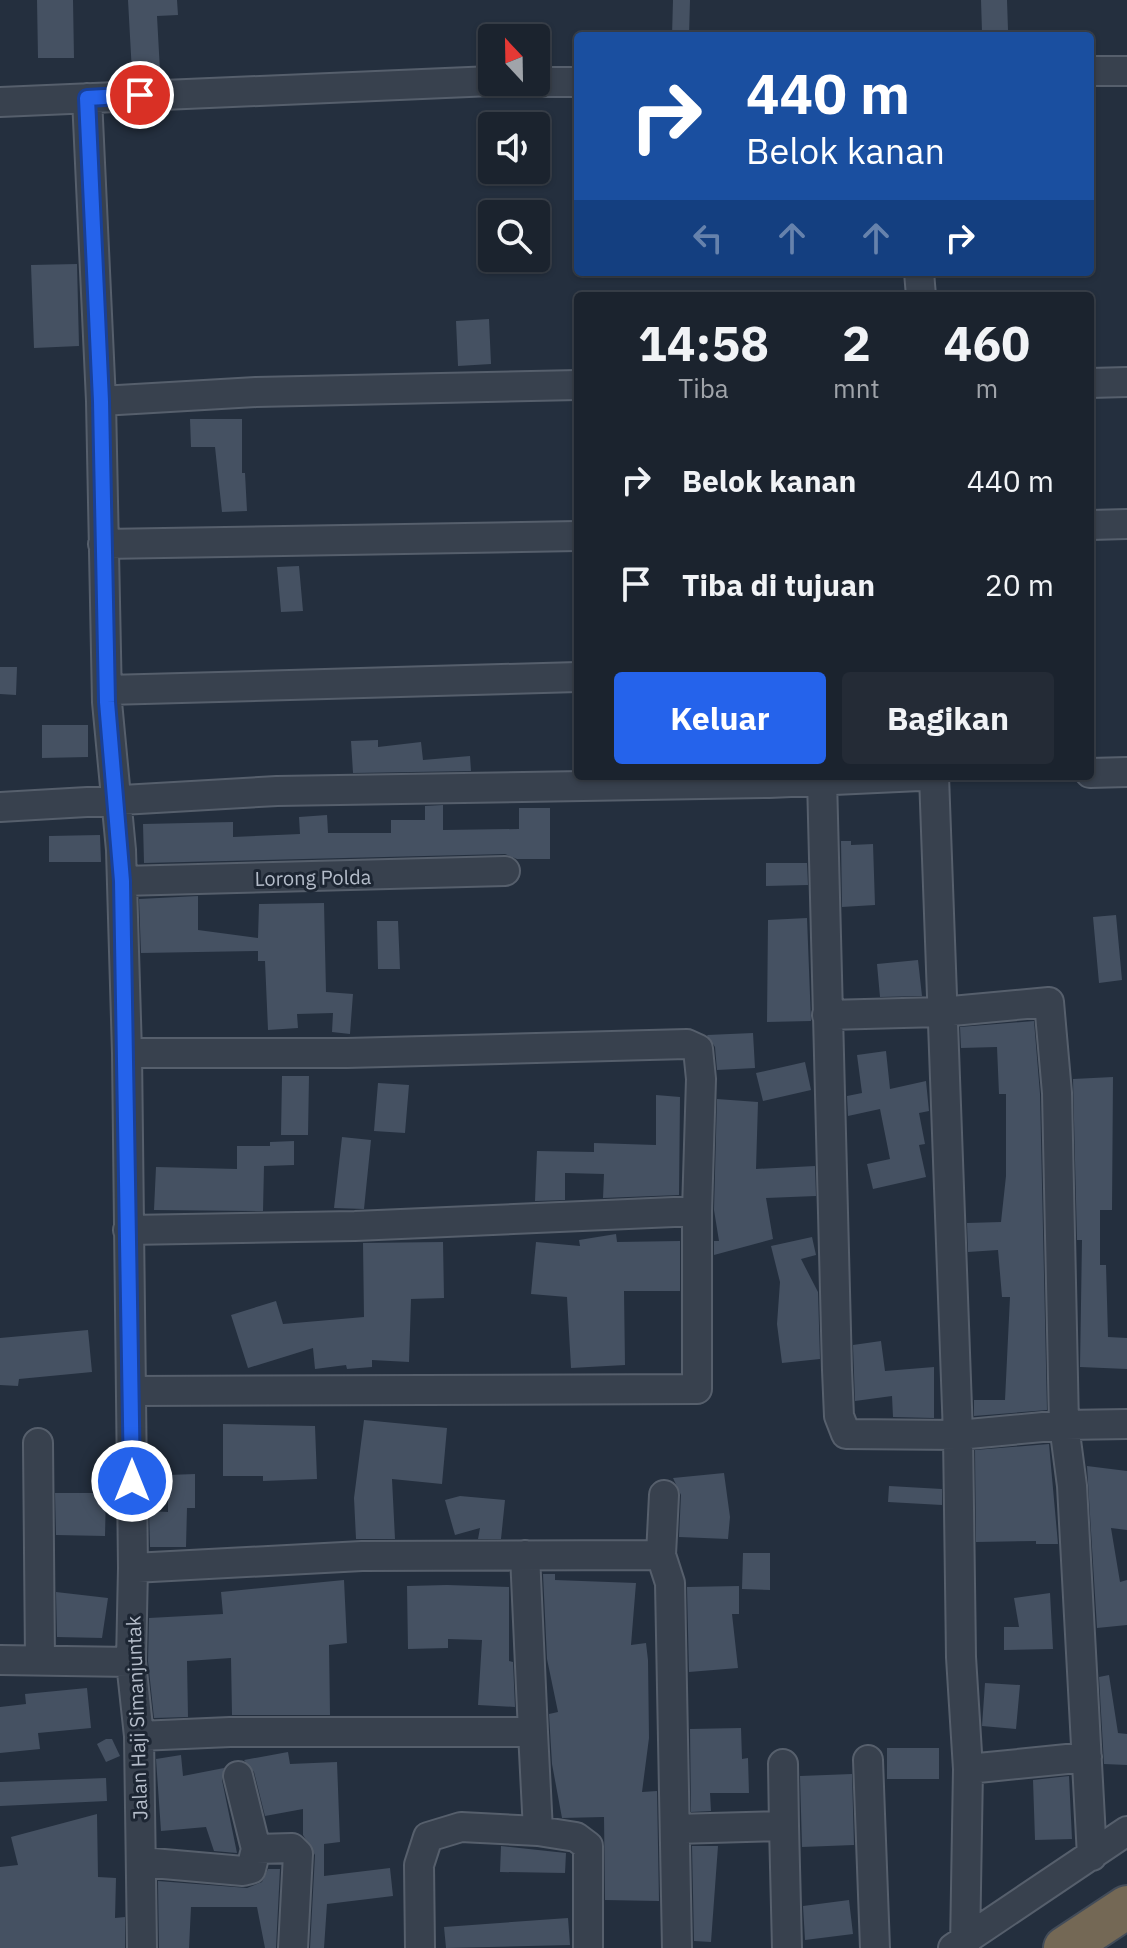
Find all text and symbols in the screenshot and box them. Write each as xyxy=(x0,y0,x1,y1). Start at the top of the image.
north arrow xyxy=(478,24,550,96)
map controls xyxy=(478,24,550,272)
text: 440 m xyxy=(746,57,910,129)
pin xyxy=(106,61,174,129)
icon: right xyxy=(614,64,718,168)
icon: arrive xyxy=(118,73,162,117)
button: sound xyxy=(478,112,550,184)
text: Belok kanan xyxy=(746,127,945,174)
button: search xyxy=(478,200,550,272)
icon: left xyxy=(686,216,730,260)
icon: ahead xyxy=(770,216,814,260)
icon: ahead xyxy=(854,216,898,260)
icon: right xyxy=(938,216,982,260)
text: 14:58 xyxy=(638,312,769,374)
text: 2 xyxy=(842,312,871,374)
text: 460 xyxy=(944,312,1030,374)
text: Tiba xyxy=(678,371,729,405)
text: mnt xyxy=(833,371,880,405)
text: m xyxy=(975,371,998,405)
icon: right xyxy=(614,458,658,502)
text: Belok kanan xyxy=(682,461,856,500)
text: 440 m xyxy=(967,461,1054,500)
icon: arrive xyxy=(614,562,658,606)
text: Tiba di tujuan xyxy=(682,565,875,604)
text: 20 m xyxy=(985,565,1054,604)
button: Keluar xyxy=(614,672,826,764)
button: Bagikan xyxy=(842,672,1054,764)
street label: Lorong Polda xyxy=(254,863,372,892)
position arrow xyxy=(90,1439,174,1523)
street label: Jalan Haji Simanjuntak xyxy=(119,1615,154,1821)

